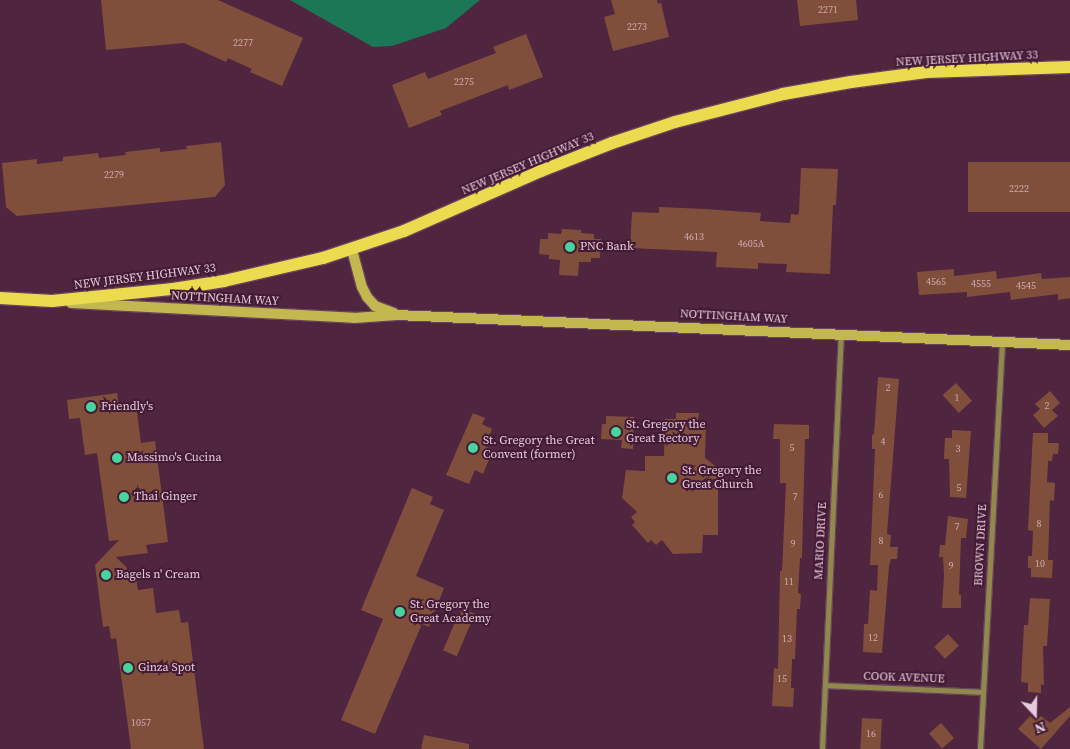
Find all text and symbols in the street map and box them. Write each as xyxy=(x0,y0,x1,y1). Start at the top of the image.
house number: 2271 xyxy=(818,4,838,16)
house number: 2273 xyxy=(627,21,647,33)
house number: 2277 xyxy=(233,37,253,49)
street label: NEW JERSEY HIGHWAY 33 xyxy=(895,48,1039,70)
house number: 2275 xyxy=(454,76,474,88)
street label: NEW JERSEY HIGHWAY 33 xyxy=(459,129,597,199)
house number: 2279 xyxy=(104,169,124,181)
house number: 2222 xyxy=(1009,183,1029,195)
house number: 4613 xyxy=(684,231,704,243)
house number: 4605A xyxy=(738,238,764,250)
place label: PNC Bank xyxy=(580,240,633,254)
marker: PNC Bank xyxy=(564,241,576,253)
street label: NEW JERSEY HIGHWAY 33 xyxy=(73,261,217,293)
house number: 4565 xyxy=(926,276,946,288)
house number: 4555 xyxy=(971,278,991,290)
house number: 4545 xyxy=(1016,280,1036,292)
street label: NOTTINGHAM WAY xyxy=(171,289,279,309)
street label: NOTTINGHAM WAY xyxy=(680,307,788,327)
house number: 2 xyxy=(886,382,890,394)
house number: 1 xyxy=(955,392,959,404)
place label: Friendly's xyxy=(101,400,153,414)
house number: 2 xyxy=(1045,400,1049,412)
marker: Friendly's xyxy=(85,401,97,413)
place label: St. Gregory the Great Rectory xyxy=(626,418,706,446)
marker: St. Gregory the Great Rectory xyxy=(610,426,622,438)
place label: St. Gregory the Great Convent (former) xyxy=(483,434,595,462)
house number: 4 xyxy=(881,436,885,448)
marker: St. Gregory the Great Convent (former) xyxy=(467,442,479,454)
house number: 5 xyxy=(790,442,794,454)
house number: 3 xyxy=(956,443,960,455)
place label: Massimo's Cucina xyxy=(127,451,222,465)
marker: Massimo's Cucina xyxy=(111,452,123,464)
place label: St. Gregory the Great Church xyxy=(682,464,762,492)
marker: St. Gregory the Great Church xyxy=(666,472,678,484)
house number: 5 xyxy=(957,482,961,494)
house number: 6 xyxy=(879,489,883,501)
place label: Thai Ginger xyxy=(134,490,197,504)
marker: Thai Ginger xyxy=(118,491,130,503)
house number: 7 xyxy=(793,491,797,503)
street label: MARIO DRIVE xyxy=(812,502,830,580)
street label: BROWN DRIVE xyxy=(972,504,990,586)
house number: 8 xyxy=(1037,518,1041,530)
house number: 7 xyxy=(955,521,959,533)
house number: 8 xyxy=(879,535,883,547)
house number: 9 xyxy=(791,538,795,550)
house number: 10 xyxy=(1035,558,1045,570)
house number: 9 xyxy=(949,560,953,572)
place label: Bagels n' Cream xyxy=(116,568,200,582)
marker: Bagels n' Cream xyxy=(100,569,112,581)
house number: 11 xyxy=(784,576,794,588)
place label: St. Gregory the Great Academy xyxy=(410,598,491,626)
marker: St. Gregory the Great Academy xyxy=(394,606,406,618)
house number: 12 xyxy=(868,632,878,644)
house number: 13 xyxy=(782,633,792,645)
place label: Ginza Spot xyxy=(138,661,195,675)
marker: Ginza Spot xyxy=(122,662,134,674)
street label: COOK AVENUE xyxy=(863,669,945,687)
house number: 15 xyxy=(777,673,787,685)
north arrow xyxy=(1010,689,1060,739)
house number: 1057 xyxy=(131,717,151,729)
text: N xyxy=(1032,717,1049,739)
house number: 16 xyxy=(866,728,876,740)

